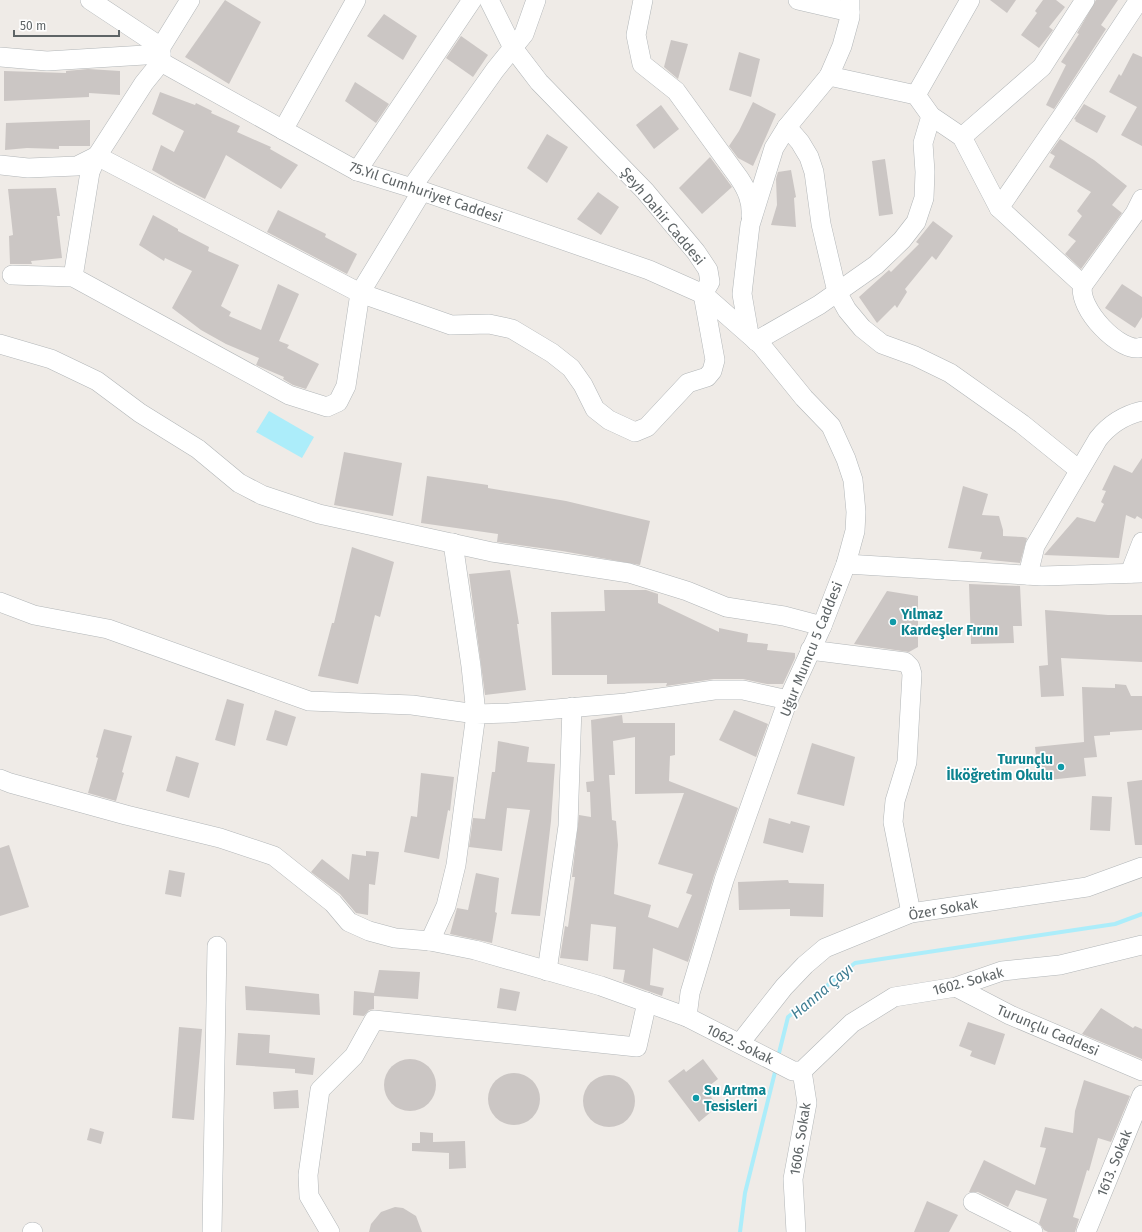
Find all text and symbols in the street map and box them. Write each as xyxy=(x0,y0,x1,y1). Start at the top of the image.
scale bar xyxy=(14,12,119,38)
text: 50 m xyxy=(20,19,46,33)
street label: 75.Yıl Cumhuriyet Caddesi xyxy=(347,158,505,227)
street label: Şeyh Dahir Caddesi xyxy=(617,164,708,268)
street label: Uğur Mumcu 5 Caddesi xyxy=(777,579,846,719)
place label: Yılmaz Kardeşler Fırını xyxy=(900,606,998,640)
marker: Yılmaz Kardeşler Fırını xyxy=(888,617,898,627)
place label: Turunçlu İlköğretim Okulu xyxy=(946,751,1053,784)
marker: Turunçlu İlköğretim Okulu xyxy=(1056,762,1066,772)
street label: Özer Sokak xyxy=(907,894,980,924)
water label: Hanna Çayı xyxy=(787,960,857,1022)
street label: 1602. Sokak xyxy=(931,964,1006,999)
street label: Turunçlu Caddesi xyxy=(994,1001,1101,1060)
street label: 1062. Sokak xyxy=(703,1021,777,1068)
place label: Su Arıtma Tesisleri xyxy=(704,1082,766,1115)
marker: Su Arıtma Tesisleri xyxy=(691,1093,701,1103)
street label: 1606. Sokak xyxy=(786,1101,815,1177)
street label: 1613. Sokak xyxy=(1093,1127,1136,1199)

